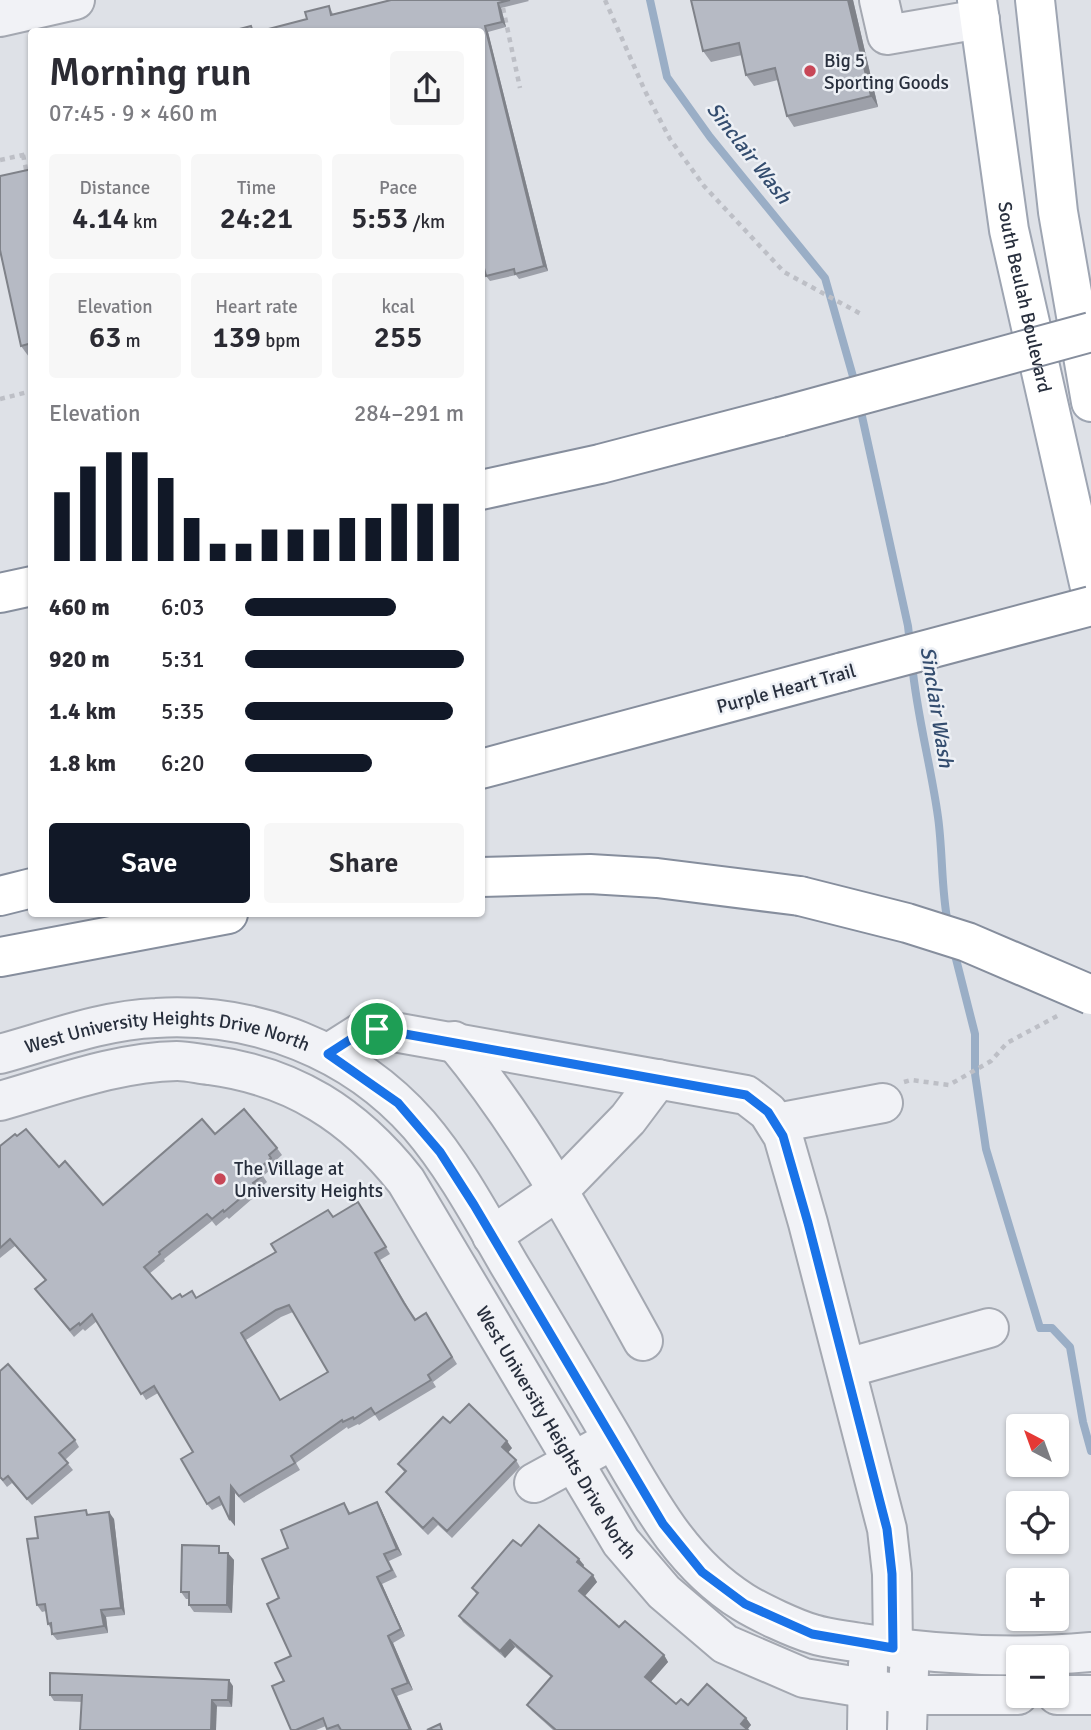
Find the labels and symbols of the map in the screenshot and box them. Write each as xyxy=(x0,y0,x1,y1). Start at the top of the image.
place label: Big 5 Sporting Goods xyxy=(824,49,949,95)
marker: Big 5 Sporting Goods xyxy=(802,63,818,79)
water label: Sinclair Wash xyxy=(701,97,797,210)
street label: South Beulah Boulevard xyxy=(992,200,1056,395)
water label: Sinclair Wash xyxy=(915,645,959,770)
street label: Purple Heart Trail xyxy=(714,659,858,719)
pin xyxy=(347,999,407,1059)
text: West University Heights Drive North xyxy=(22,1006,314,1059)
street label: West University Heights Drive North xyxy=(20,1038,312,1060)
place label: The Village at University Heights xyxy=(234,1157,383,1203)
marker: The Village at University Heights xyxy=(212,1171,228,1187)
street label: West University Heights Drive North xyxy=(470,1302,641,1564)
north arrow xyxy=(1006,1414,1069,1477)

